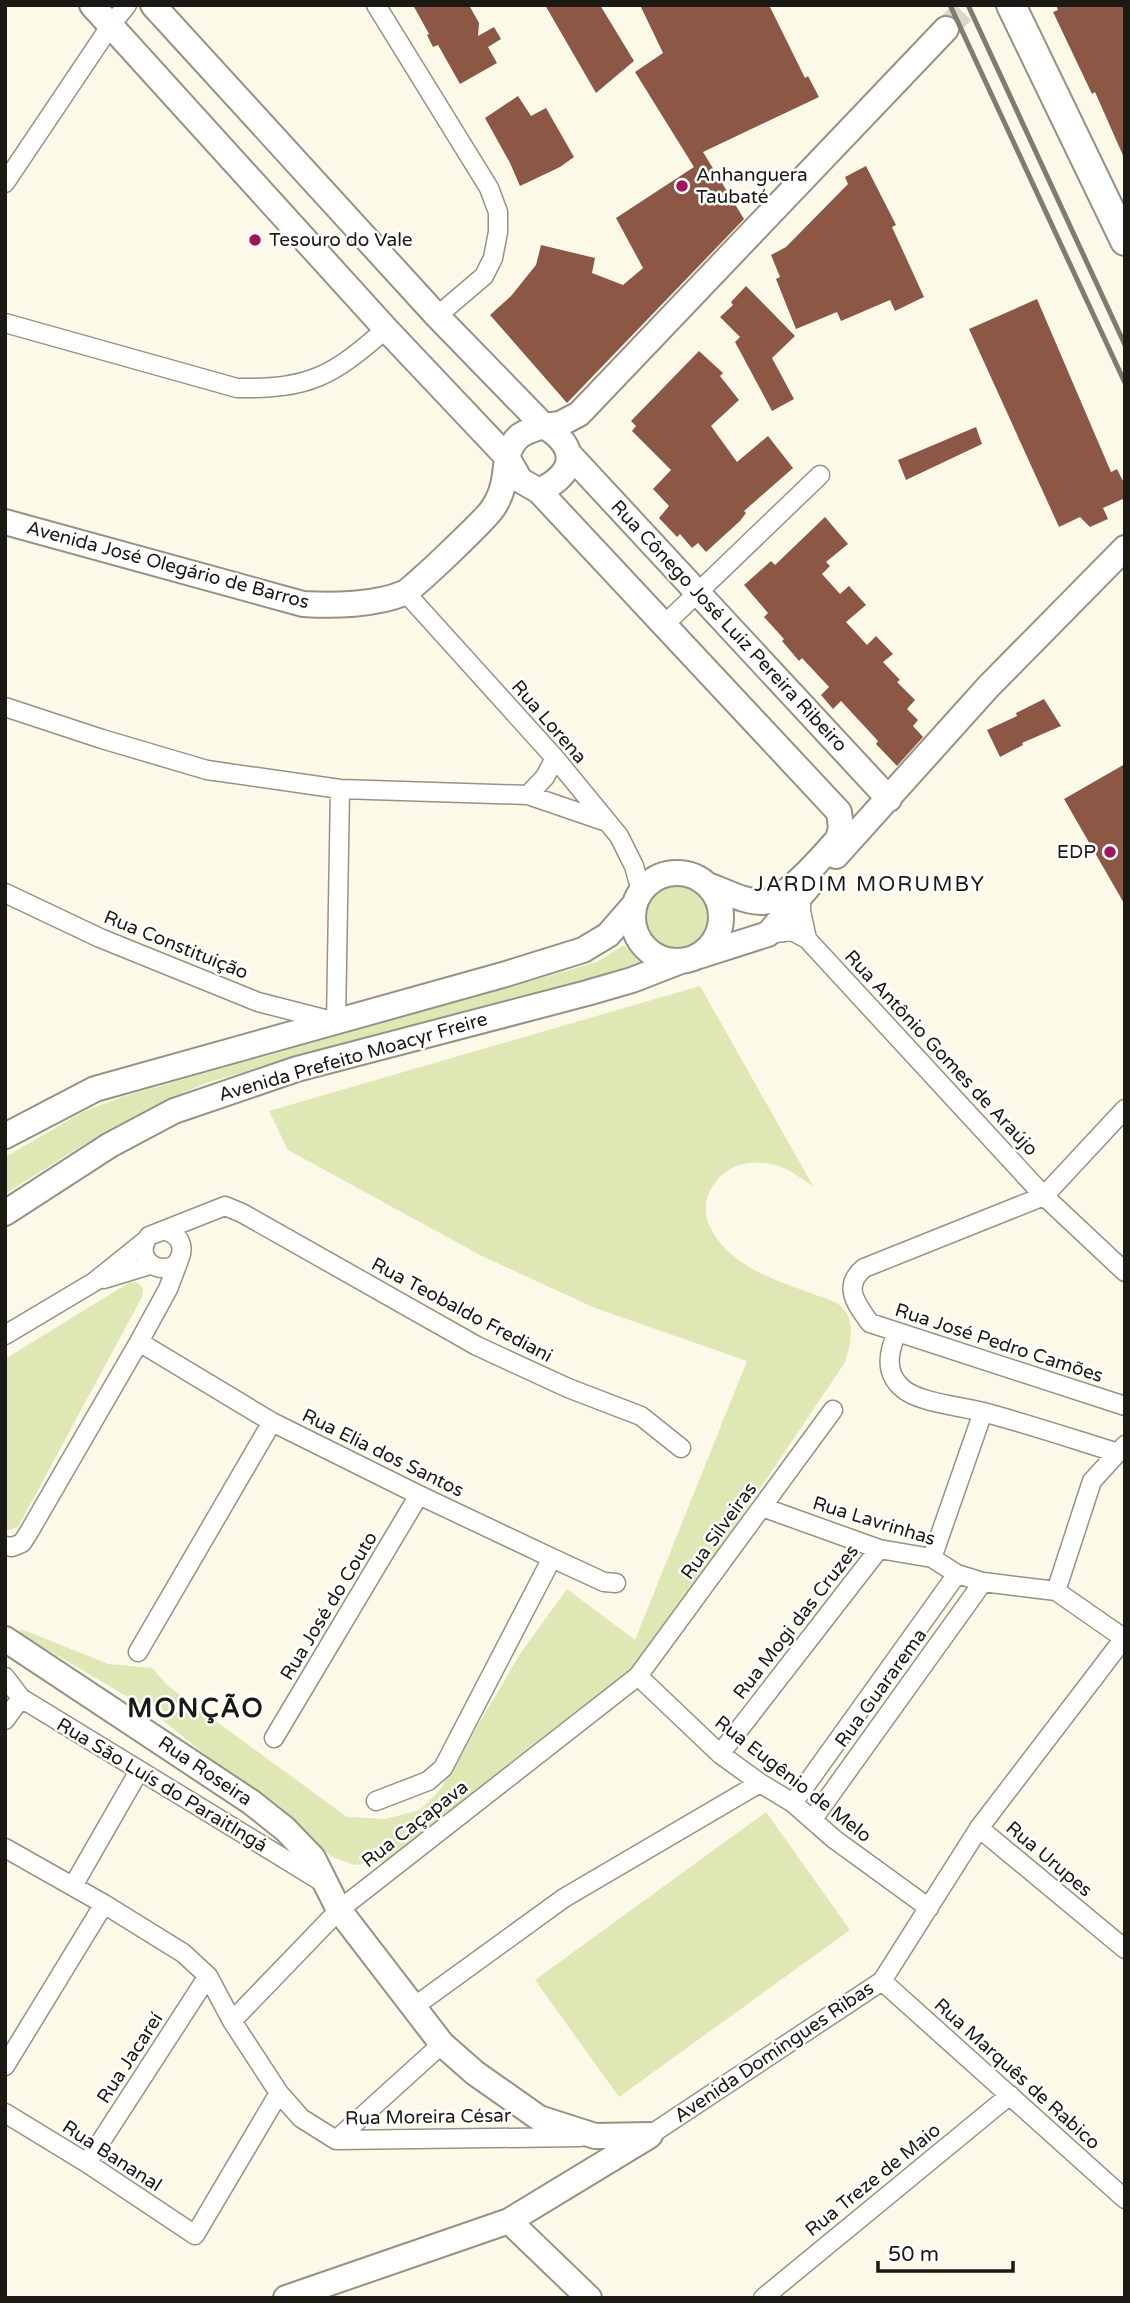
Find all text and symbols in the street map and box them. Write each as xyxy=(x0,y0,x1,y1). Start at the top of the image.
place label: Anhanguera Taubaté xyxy=(696,164,808,208)
marker: Anhanguera Taubaté xyxy=(674,178,690,194)
place label: Tesouro do Vale xyxy=(269,229,413,251)
marker: Tesouro do Vale xyxy=(247,232,263,248)
street label: Rua Cônego José Luiz Pereira Ribeiro xyxy=(606,496,852,756)
street label: Avenida José Olegário de Barros xyxy=(24,517,312,613)
street label: Rua Lorena xyxy=(507,676,591,768)
place label: EDP xyxy=(1057,841,1096,863)
marker: EDP xyxy=(1102,844,1118,860)
district label: JARDIM MORUMBY xyxy=(754,872,986,897)
street label: Rua Constituição xyxy=(101,906,251,984)
street label: Rua Antônio Gomes de Araújo xyxy=(840,946,1042,1160)
street label: Avenida Prefeito Moacyr Freire xyxy=(216,1008,490,1106)
street label: Rua Teobaldo Frediani xyxy=(368,1253,556,1367)
street label: Rua José Pedro Camões xyxy=(892,1299,1106,1387)
street label: Rua Elia dos Santos xyxy=(299,1404,467,1502)
street label: Rua Silveiras xyxy=(677,1478,761,1584)
street label: Rua Lavrinhas xyxy=(810,1492,938,1550)
street label: Rua José do Couto xyxy=(276,1528,382,1684)
street label: Rua Mogi das Cruzes xyxy=(729,1540,863,1704)
street label: Rua Guararema xyxy=(831,1624,931,1752)
district label: MONÇÃO xyxy=(127,1693,265,1724)
street label: Rua Eugênio de Melo xyxy=(710,1711,876,1847)
street label: Rua São Luís do ParaitIngá xyxy=(53,1713,271,1857)
street label: Rua Roseira xyxy=(154,1732,256,1810)
street label: Rua Caçapava xyxy=(358,1776,472,1872)
street label: Rua Urupes xyxy=(1002,1817,1096,1901)
street label: Avenida Domingues Ribas xyxy=(670,1977,878,2127)
street label: Rua Marquês de Rabico xyxy=(930,1994,1104,2154)
street label: Rua Jacareí xyxy=(93,2008,168,2107)
street label: Rua Moreira César xyxy=(345,2105,512,2129)
street label: Rua Bananal xyxy=(58,2116,166,2196)
street label: Rua Treze de Maio xyxy=(801,2119,945,2241)
scale bar xyxy=(878,2230,1013,2274)
text: 50 m xyxy=(888,2242,939,2267)

